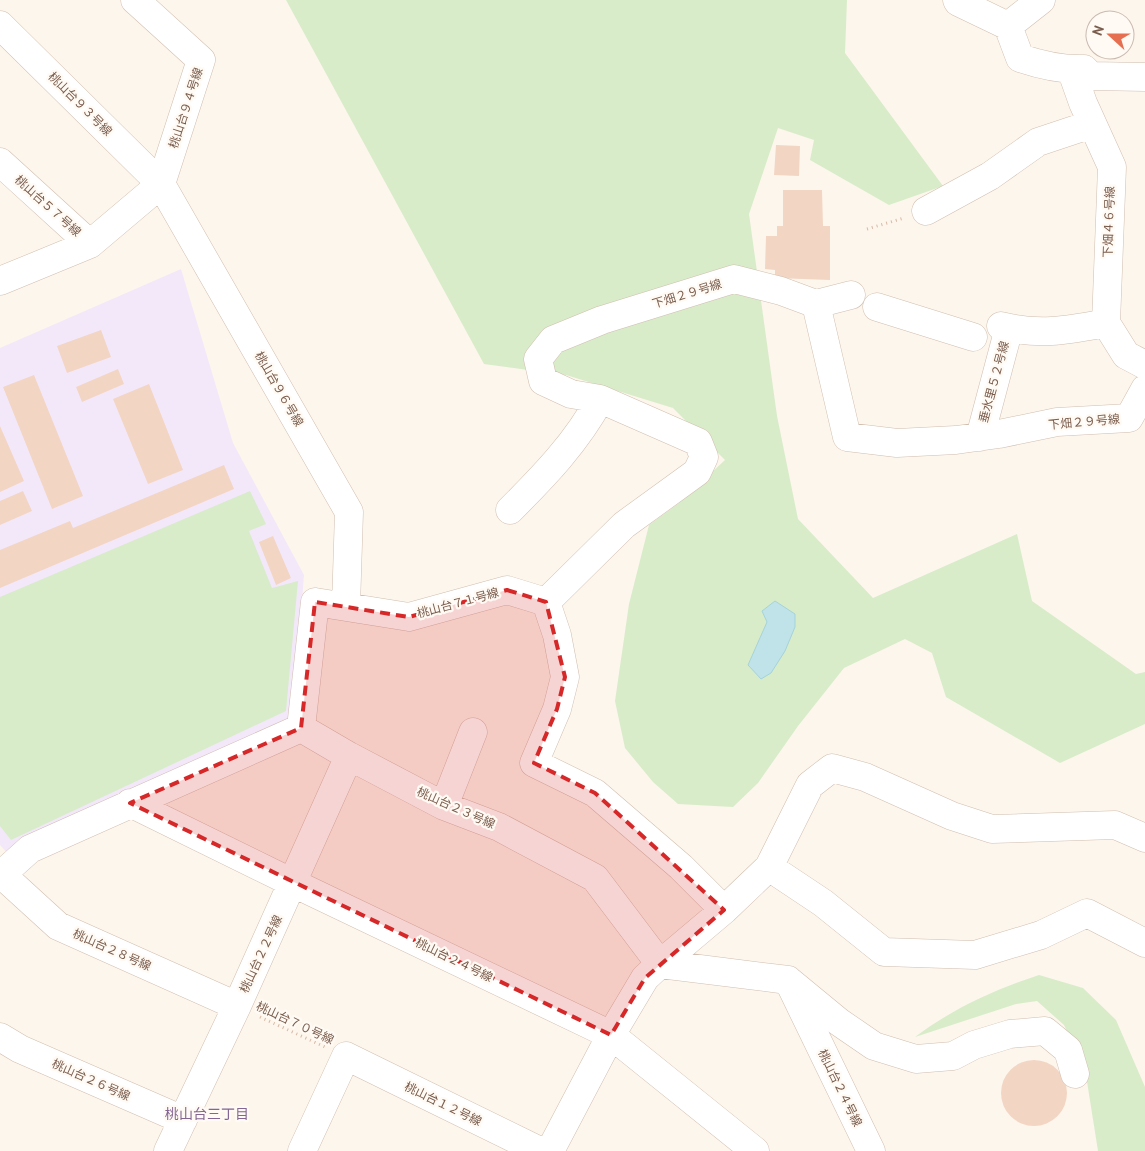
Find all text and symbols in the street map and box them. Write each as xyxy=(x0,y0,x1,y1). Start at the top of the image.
north arrow xyxy=(1085,10,1135,60)
text: N xyxy=(1088,23,1108,38)
street label: 桃山台９４号線 xyxy=(165,66,206,150)
street label: 桃山台９３号線 xyxy=(45,69,115,139)
street label: 桃山台５７号線 xyxy=(12,172,85,239)
street label: 下畑４６号線 xyxy=(1100,186,1117,258)
street label: 下畑２９号線 xyxy=(650,276,723,311)
street label: 垂水里５２号線 xyxy=(975,339,1012,424)
street label: 桃山台９６号線 xyxy=(252,349,307,429)
street label: 下畑２９号線 xyxy=(1047,411,1120,432)
street label: 桃山台７１号線 xyxy=(415,584,500,621)
street label: 桃山台２３号線 xyxy=(415,784,498,831)
street label: 桃山台２２号線 xyxy=(236,913,285,995)
street label: 桃山台２８号線 xyxy=(71,926,154,973)
street label: 桃山台２４号線 xyxy=(413,934,495,985)
street label: 桃山台７０号線 xyxy=(254,998,336,1047)
street label: 桃山台２４号線 xyxy=(815,1047,866,1129)
street label: 桃山台２６号線 xyxy=(50,1056,133,1103)
street label: 桃山台１２号線 xyxy=(402,1078,484,1129)
district label: 桃山台三丁目 xyxy=(165,1105,249,1123)

